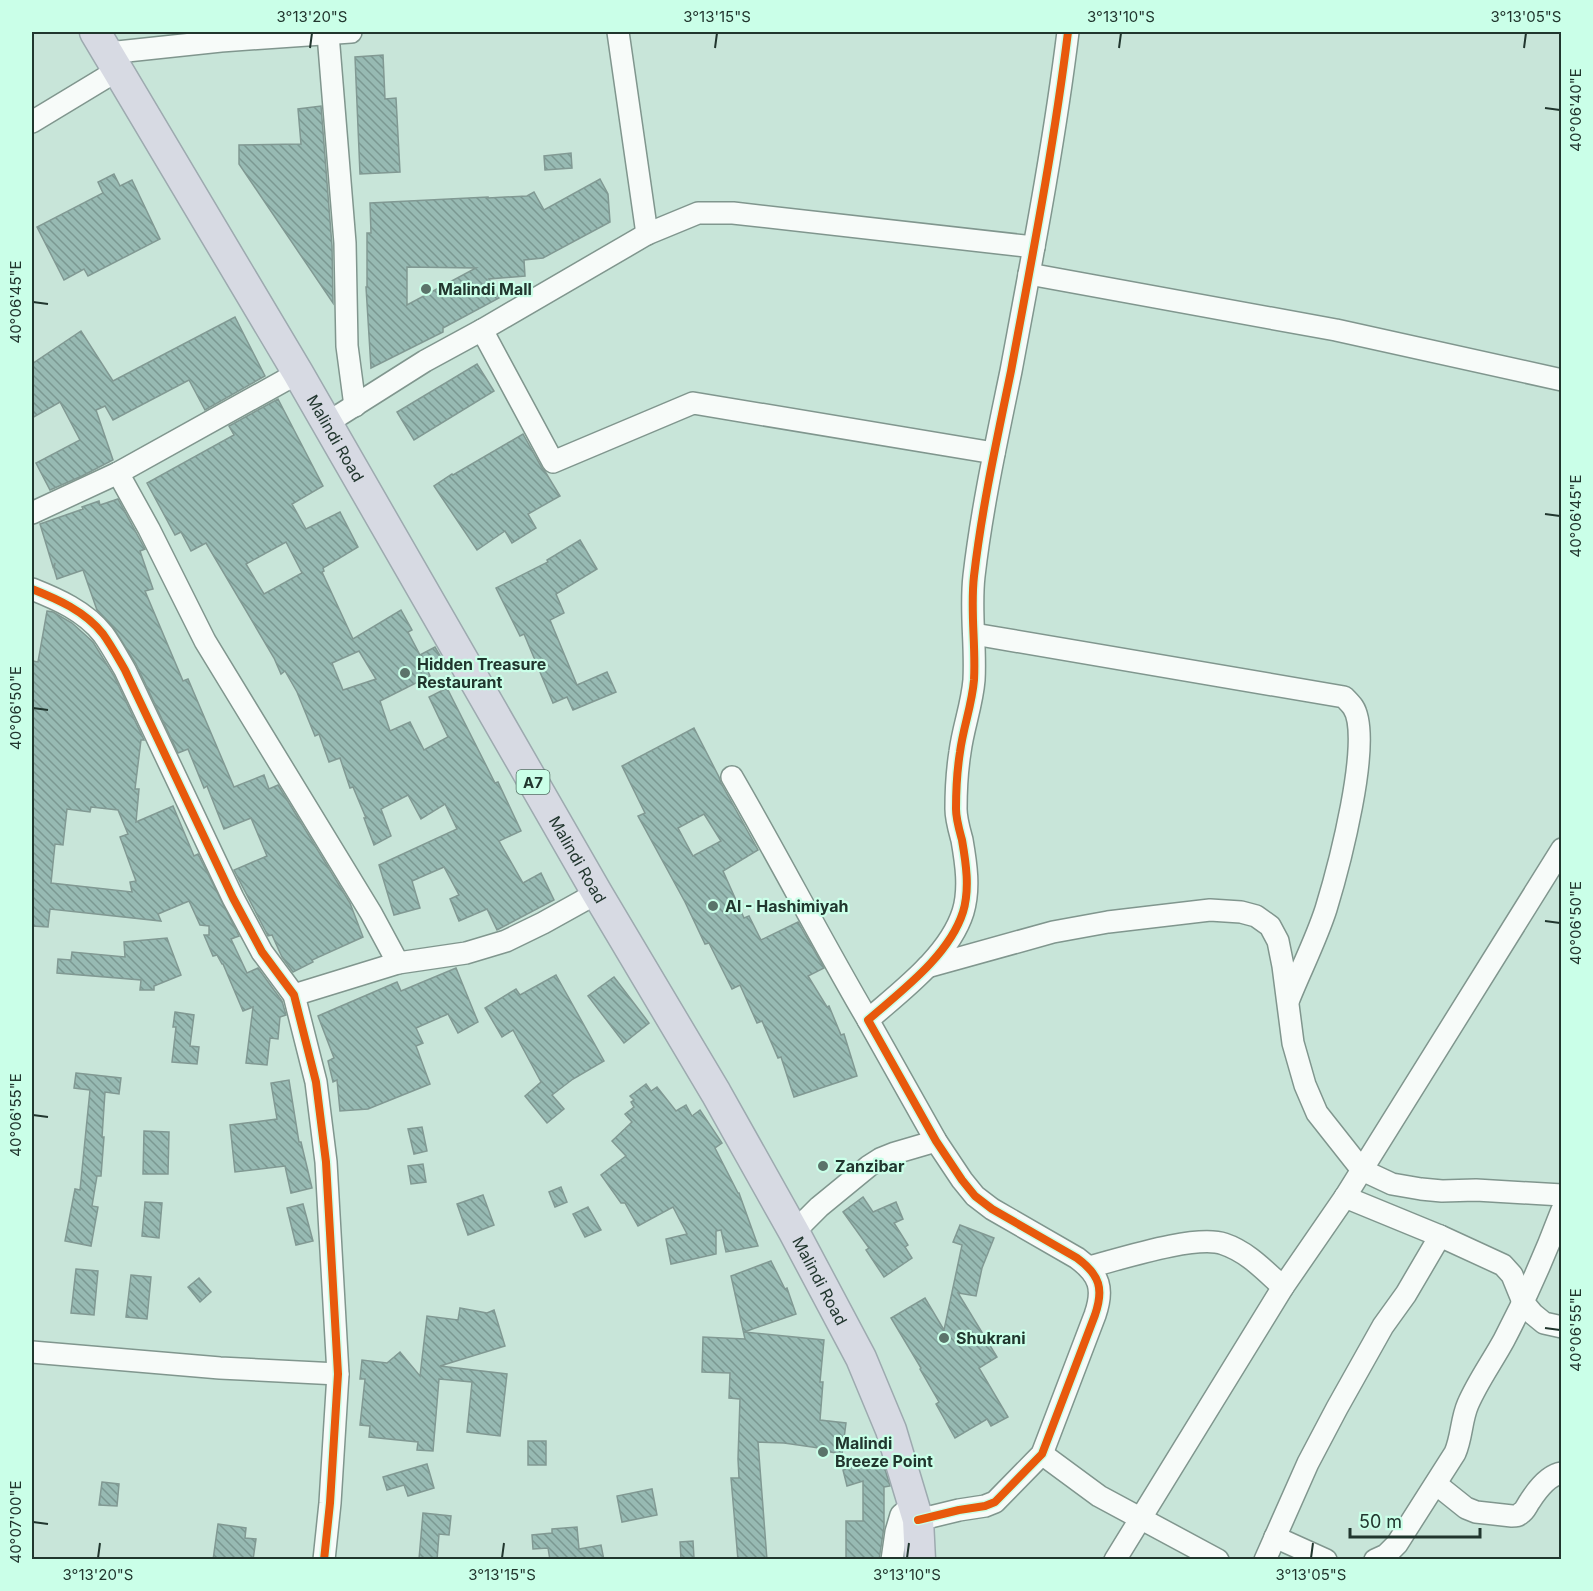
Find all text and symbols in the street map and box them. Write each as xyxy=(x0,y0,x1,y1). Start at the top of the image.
text: 3°13'20"S xyxy=(277,7,347,26)
text: 3°13'15"S xyxy=(683,7,751,26)
text: 3°13'10"S xyxy=(1087,7,1155,26)
text: 3°13'05"S xyxy=(1491,7,1561,26)
text: 40°06'40"E xyxy=(1566,68,1585,152)
text: 40°06'45"E xyxy=(6,260,25,344)
place label: Malindi Mall xyxy=(438,279,532,299)
marker: Malindi Mall xyxy=(419,282,433,296)
street label: Malindi Road xyxy=(303,391,368,485)
text: 40°06'45"E xyxy=(1566,474,1585,558)
place label: Hidden Treasure Restaurant xyxy=(417,654,546,692)
text: 40°06'50"E xyxy=(6,666,25,750)
marker: Hidden Treasure Restaurant xyxy=(398,666,412,680)
road number: A7 xyxy=(516,770,550,794)
street label: Malindi Road xyxy=(545,812,611,907)
text: 40°06'50"E xyxy=(1566,881,1585,965)
place label: Al - Hashimiyah xyxy=(725,896,849,916)
marker: Al - Hashimiyah xyxy=(706,899,720,913)
text: 40°06'55"E xyxy=(6,1073,25,1157)
place label: Zanzibar xyxy=(835,1156,905,1176)
marker: Zanzibar xyxy=(816,1159,830,1173)
street label: Malindi Road xyxy=(788,1233,852,1328)
text: 40°06'55"E xyxy=(1566,1288,1585,1372)
place label: Shukrani xyxy=(956,1328,1026,1348)
marker: Shukrani xyxy=(937,1331,951,1345)
place label: Malindi Breeze Point xyxy=(835,1433,933,1471)
marker: Malindi Breeze Point xyxy=(816,1445,830,1459)
text: 40°07'00"E xyxy=(6,1480,25,1564)
scale bar xyxy=(1350,1501,1480,1539)
text: 50 m xyxy=(1359,1511,1402,1532)
text: 3°13'20"S xyxy=(63,1565,133,1584)
text: 3°13'15"S xyxy=(468,1565,536,1584)
text: 3°13'10"S xyxy=(873,1565,941,1584)
text: 3°13'05"S xyxy=(1276,1565,1346,1584)

